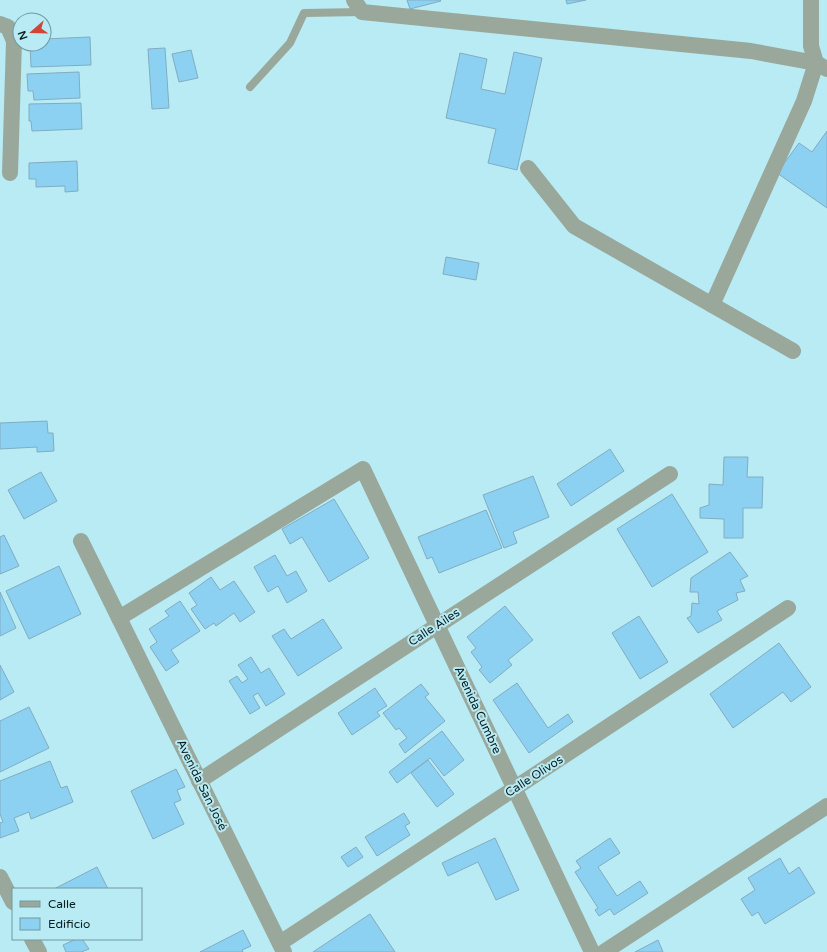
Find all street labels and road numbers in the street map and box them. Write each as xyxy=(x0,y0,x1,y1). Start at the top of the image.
street label: Calle Ailes xyxy=(406,605,462,649)
street label: Avenida Cumbre xyxy=(452,664,504,756)
street label: Avenida San José xyxy=(174,737,230,833)
street label: Calle Olivos xyxy=(503,752,566,800)

